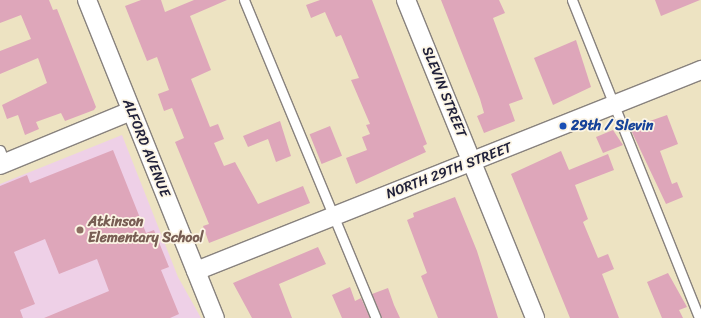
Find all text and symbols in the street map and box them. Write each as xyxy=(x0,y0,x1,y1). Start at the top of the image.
street label: SLEVIN STREET xyxy=(418,44,470,140)
street label: ALFORD AVENUE xyxy=(119,96,173,200)
place label: 29th / Slevin xyxy=(571,118,653,134)
marker: 29th / Slevin xyxy=(558,121,568,131)
street label: NORTH 29TH STREET xyxy=(384,139,514,203)
place label: Atkinson Elementary School xyxy=(88,214,204,246)
marker: Atkinson Elementary School xyxy=(75,225,85,235)

